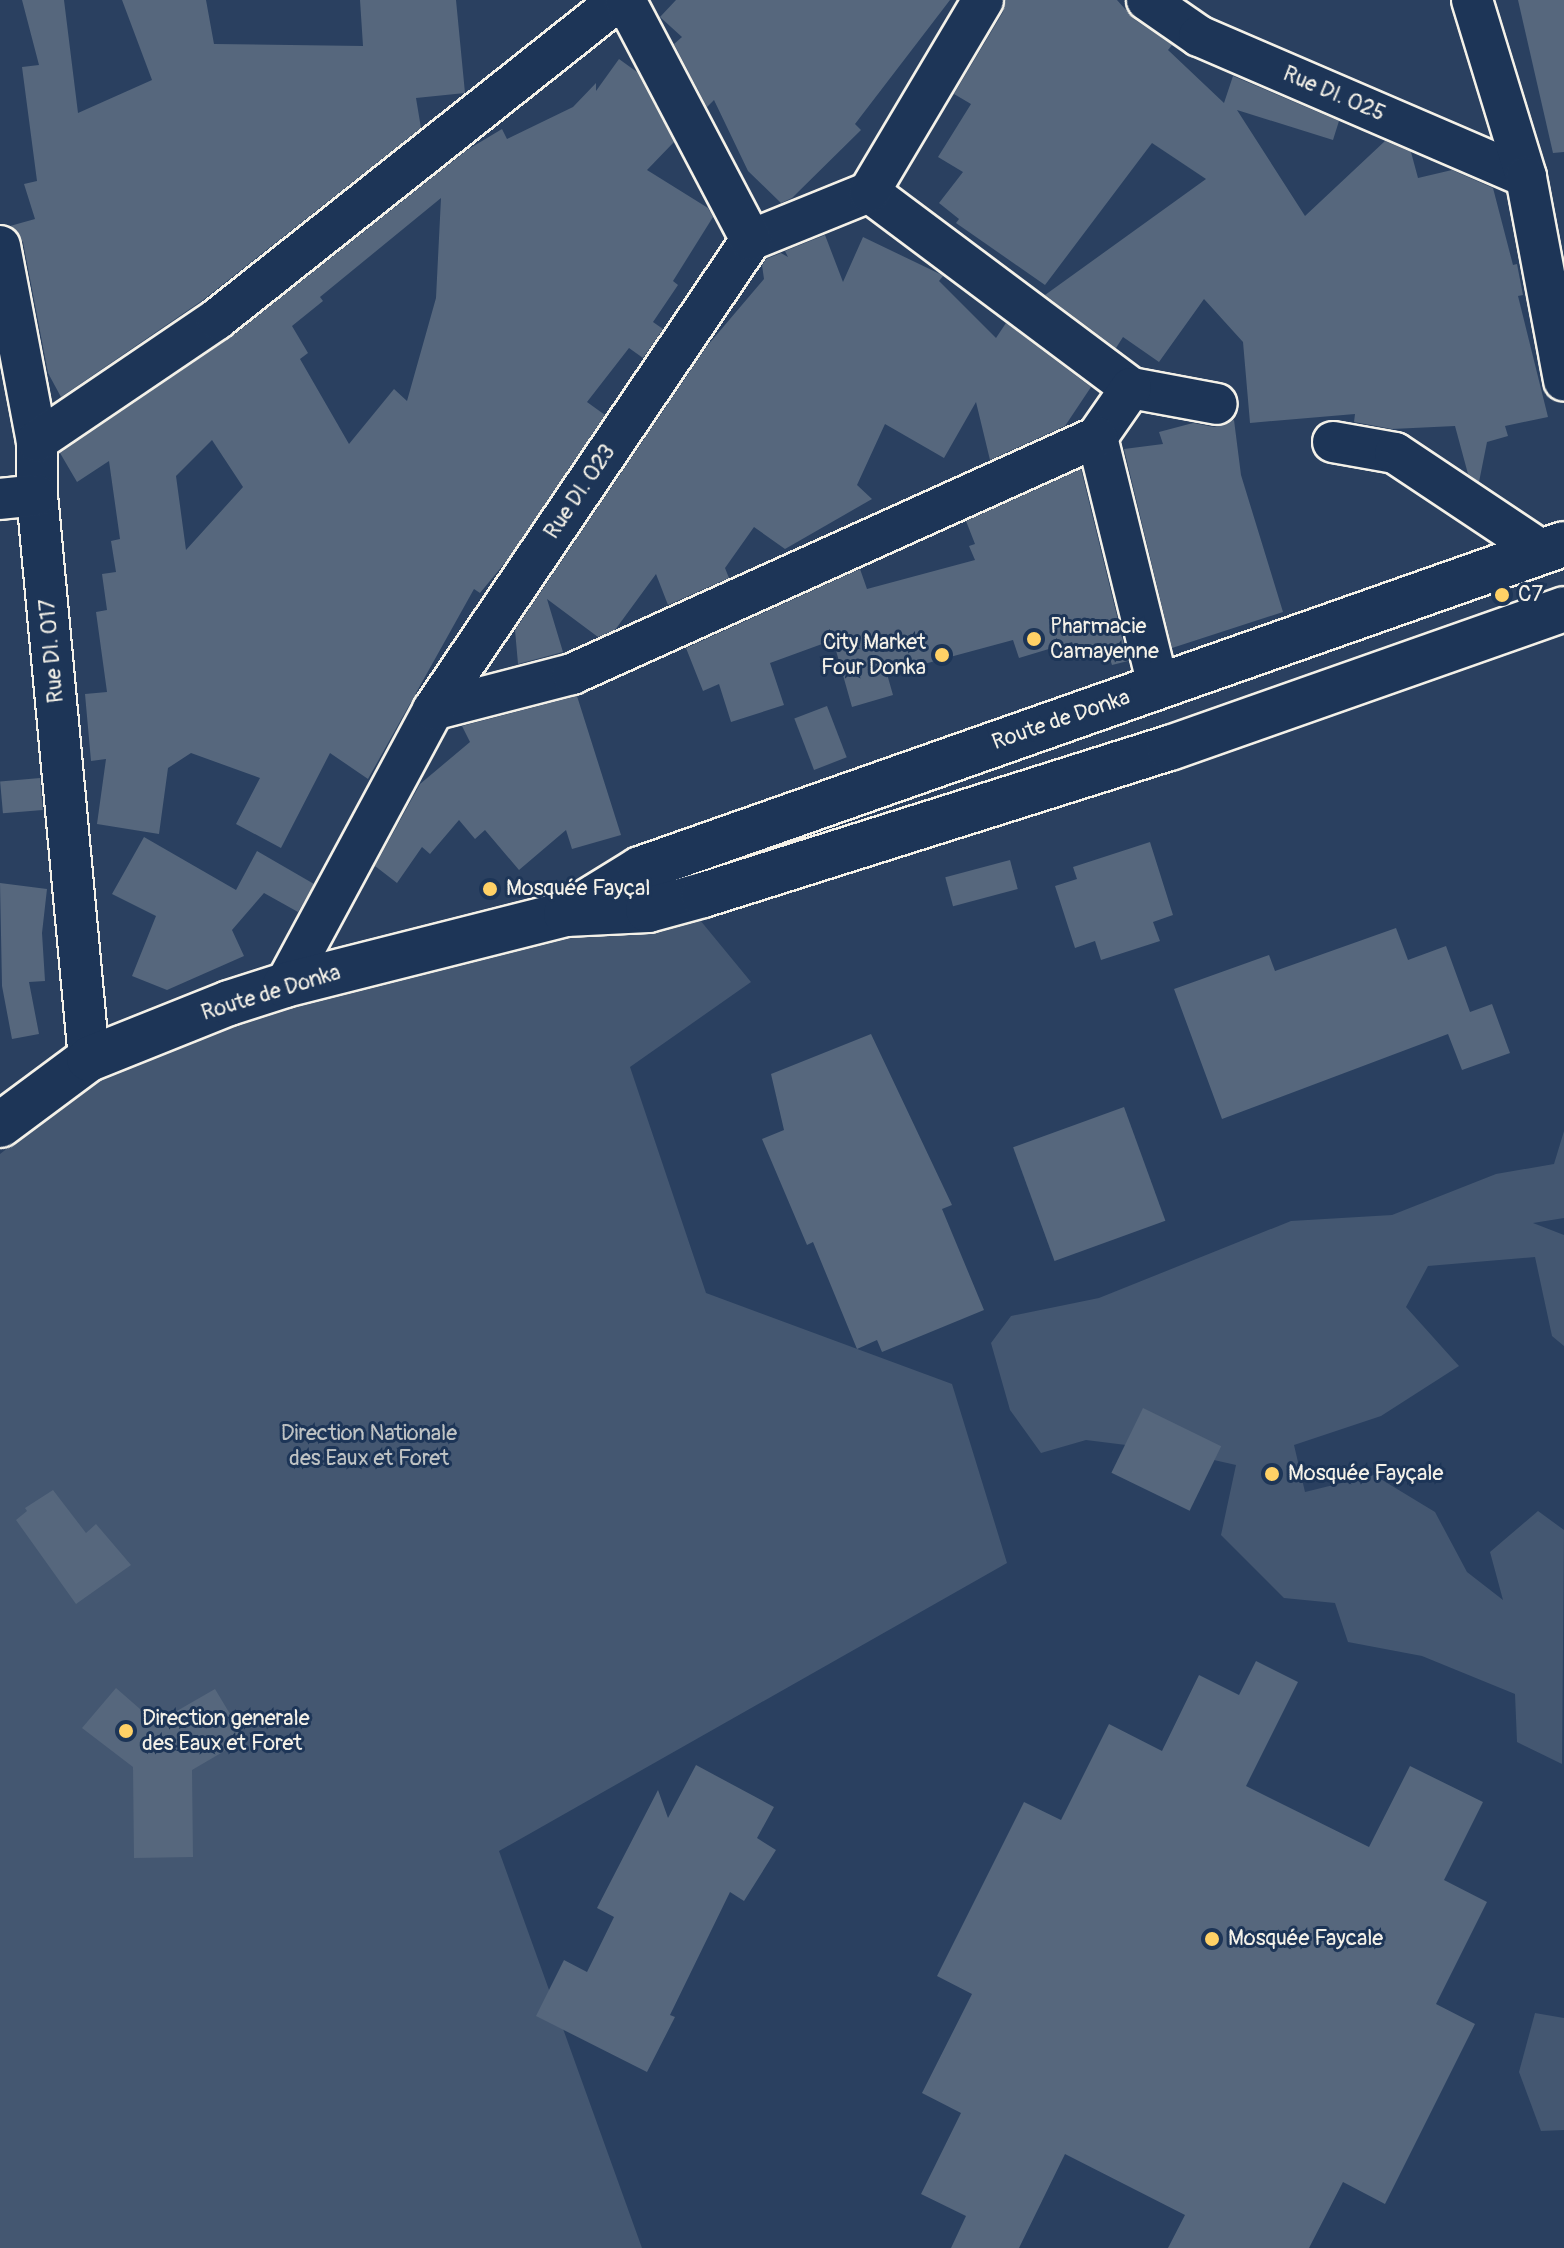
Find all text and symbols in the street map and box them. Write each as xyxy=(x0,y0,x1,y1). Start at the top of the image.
street label: Rue DI. 025 xyxy=(1279,61,1389,127)
street label: Rue DI. 023 xyxy=(539,440,621,544)
place label: C7 xyxy=(1518,582,1543,608)
marker: C7 xyxy=(1493,586,1511,604)
street label: Rue DI. 017 xyxy=(34,598,70,704)
place label: Pharmacie Camayenne xyxy=(1050,613,1159,664)
place label: City Market Four Donka xyxy=(821,629,926,680)
marker: Pharmacie Camayenne xyxy=(1025,630,1043,648)
marker: City Market Four Donka xyxy=(933,646,951,664)
street label: Route de Donka xyxy=(989,684,1133,756)
place label: Mosquée Fayçal xyxy=(506,876,651,902)
marker: Mosquée Fayçal xyxy=(481,880,499,898)
street label: Route de Donka xyxy=(198,959,344,1027)
park label: Direction Nationale des Eaux et Foret xyxy=(281,1420,457,1472)
place label: Mosquée Fayçale xyxy=(1288,1461,1443,1487)
marker: Mosquée Fayçale xyxy=(1263,1465,1281,1483)
place label: Direction generale des Eaux et Foret xyxy=(142,1705,310,1756)
marker: Direction generale des Eaux et Foret xyxy=(117,1722,135,1740)
place label: Mosquée Faycale xyxy=(1228,1926,1383,1952)
marker: Mosquée Faycale xyxy=(1203,1930,1221,1948)

